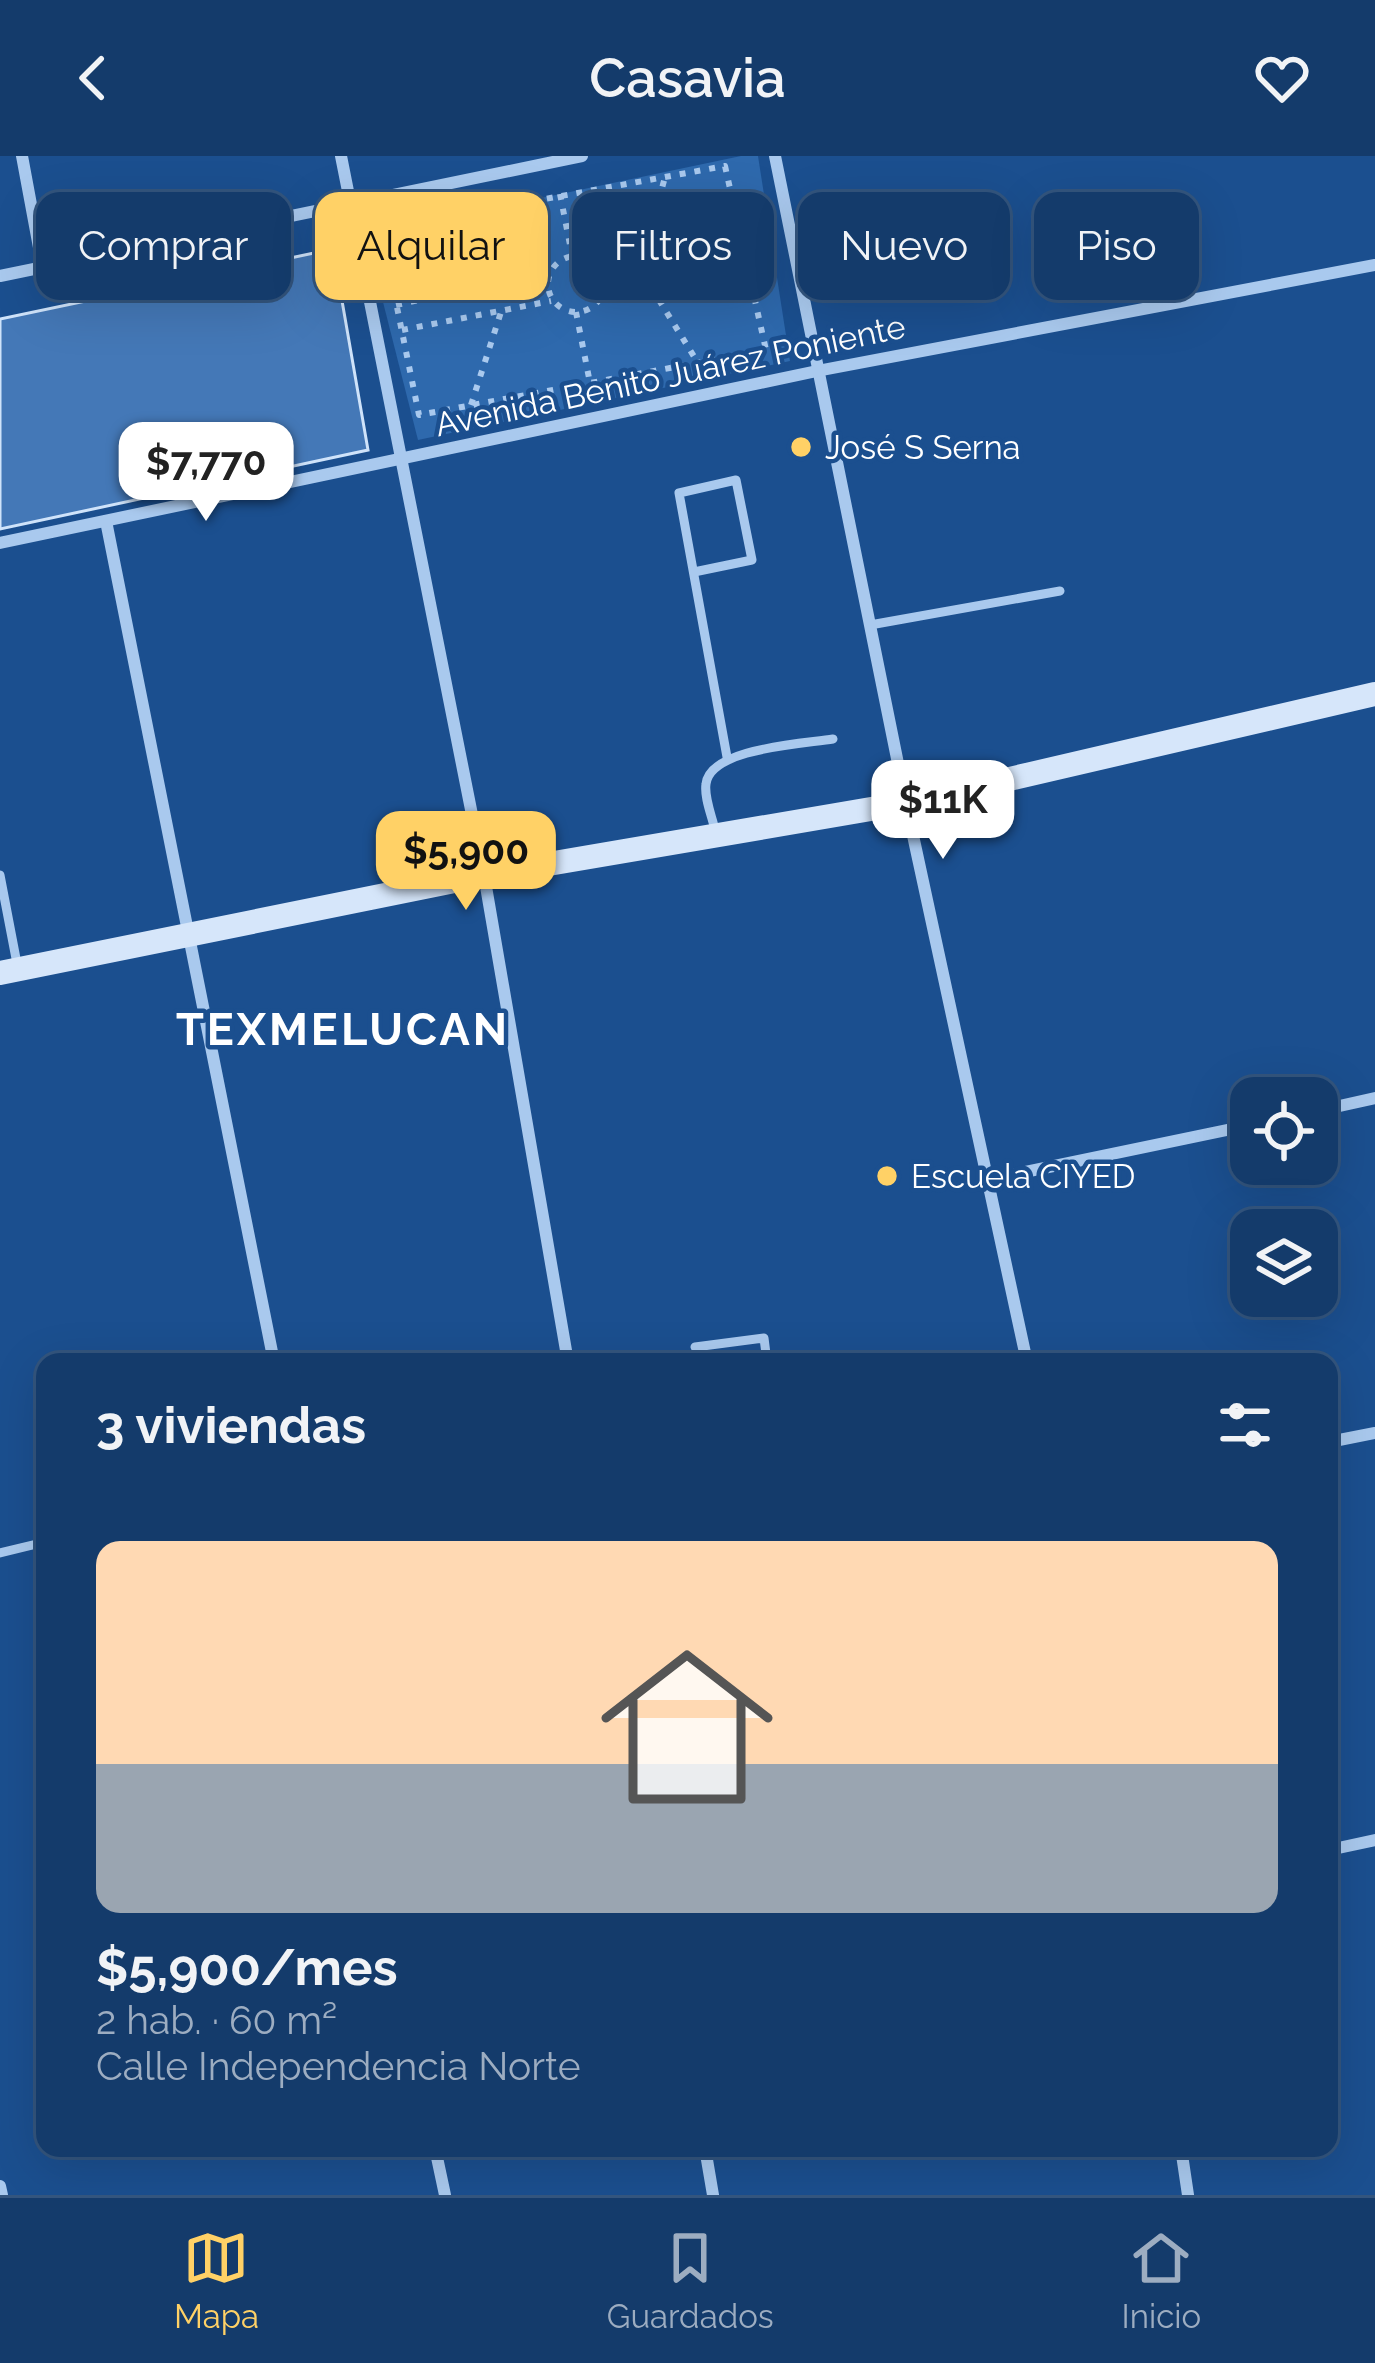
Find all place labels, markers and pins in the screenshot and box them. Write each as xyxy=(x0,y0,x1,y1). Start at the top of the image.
pin: $7,770 xyxy=(108,422,304,524)
place label: José S Serna xyxy=(825,428,1021,467)
marker: José S Serna xyxy=(788,434,814,460)
pin: $11K xyxy=(872,760,1014,862)
pin: $5,900 xyxy=(368,811,564,913)
place label: Escuela CIYED xyxy=(911,1157,1135,1196)
marker: Escuela CIYED xyxy=(874,1163,900,1189)

